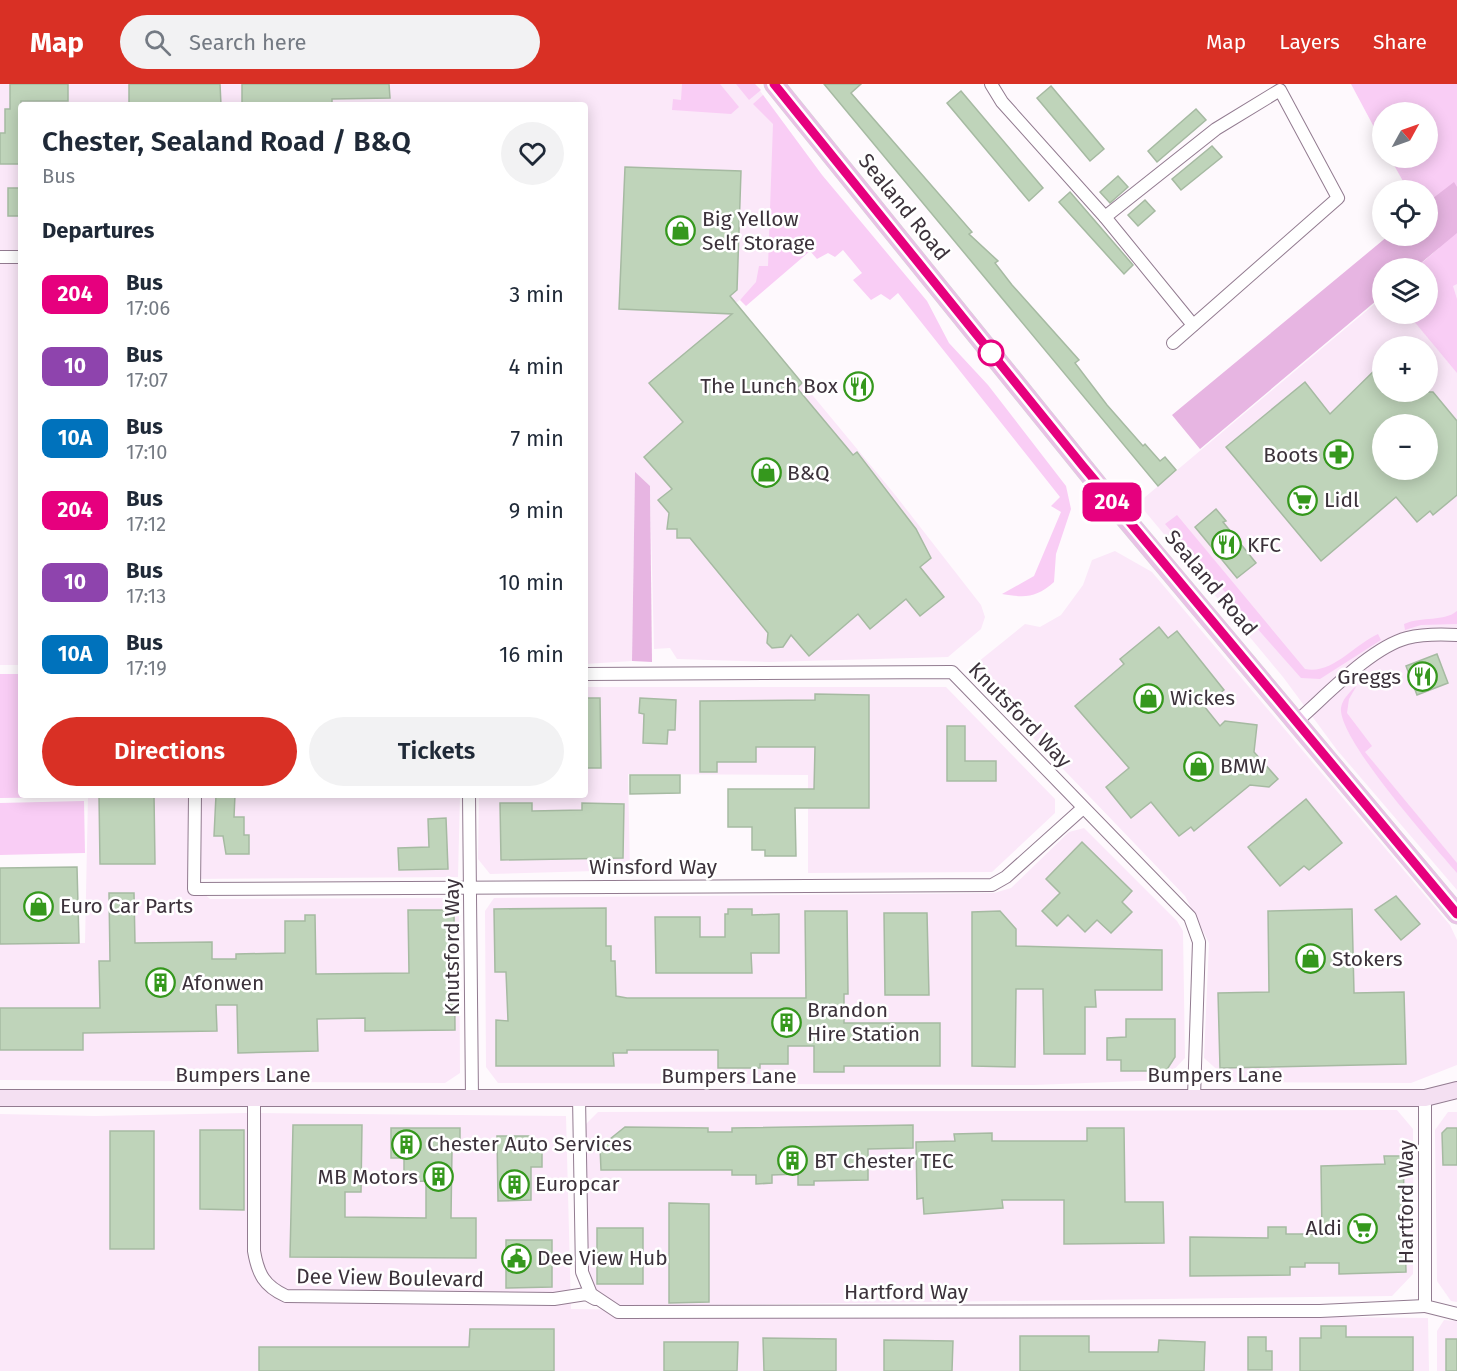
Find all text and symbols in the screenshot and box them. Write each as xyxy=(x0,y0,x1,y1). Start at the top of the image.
search box xyxy=(120,15,540,69)
text: Map xyxy=(30,26,84,59)
icon: search xyxy=(141,26,174,59)
text: Search here xyxy=(189,29,307,56)
text: Map xyxy=(1206,29,1246,55)
text: Layers xyxy=(1279,29,1340,55)
text: Share xyxy=(1373,29,1427,55)
north arrow xyxy=(1372,102,1438,168)
map controls xyxy=(1372,102,1438,480)
button: heart xyxy=(501,122,564,185)
text: Chester, Sealand Road / B&Q xyxy=(42,125,411,158)
street label: Sealand Road xyxy=(853,148,955,266)
text: Bus xyxy=(42,164,75,188)
button: locate xyxy=(1372,180,1438,246)
place label: Big Yellow Self Storage xyxy=(702,206,815,256)
shop icon: Big Yellow Self Storage xyxy=(665,215,697,247)
text: Departures xyxy=(42,217,154,244)
button: layers xyxy=(1372,258,1438,324)
text: Bus xyxy=(126,269,163,296)
text: 204 xyxy=(57,281,93,307)
text: 3 min xyxy=(509,281,564,308)
text: 17:06 xyxy=(126,296,170,320)
button: + xyxy=(1372,336,1438,402)
unlabelled marker xyxy=(978,340,1004,366)
text: Bus xyxy=(126,341,163,368)
text: 10 xyxy=(64,353,86,379)
text: 4 min xyxy=(509,353,564,380)
text: 17:07 xyxy=(126,368,168,392)
restaurant icon: The Lunch Box xyxy=(843,370,875,402)
place label: The Lunch Box xyxy=(700,373,839,399)
text: Bus xyxy=(126,413,163,440)
button: − xyxy=(1372,414,1438,480)
text: 10A xyxy=(58,425,92,451)
text: 7 min xyxy=(510,425,564,452)
pharmacy icon: Boots xyxy=(1323,439,1355,471)
text: 17:10 xyxy=(126,440,167,464)
place label: Boots xyxy=(1263,442,1318,468)
shop icon: B&Q xyxy=(750,457,782,489)
place label: B&Q xyxy=(787,460,830,486)
line badge: 204 xyxy=(1078,482,1146,522)
supermarket icon: Lidl xyxy=(1287,484,1319,516)
text: Bus xyxy=(126,485,163,512)
place label: Lidl xyxy=(1324,487,1359,513)
text: 204 xyxy=(1094,489,1130,515)
text: 204 xyxy=(57,497,93,523)
text: 9 min xyxy=(509,497,564,524)
text: 17:12 xyxy=(126,512,166,536)
street label: Sealand Road xyxy=(1159,525,1263,641)
restaurant icon: KFC xyxy=(1210,529,1242,561)
place label: KFC xyxy=(1247,532,1281,558)
text: Bus xyxy=(126,557,163,584)
text: 10 xyxy=(64,569,86,595)
text: 10 min xyxy=(498,569,564,596)
text: 17:13 xyxy=(126,584,166,608)
text: Bus xyxy=(126,629,163,656)
text: 10A xyxy=(58,641,92,667)
text: 16 min xyxy=(499,641,564,668)
text: 17:19 xyxy=(126,656,167,680)
street label: Knutsford Way xyxy=(963,657,1077,774)
restaurant icon: Greggs xyxy=(1406,661,1438,693)
place label: Greggs xyxy=(1337,664,1401,690)
shop icon: Wickes xyxy=(1133,682,1165,714)
place label: Wickes xyxy=(1170,685,1235,711)
button: Directions xyxy=(42,717,297,786)
button: Tickets xyxy=(309,717,564,786)
shop icon: BMW xyxy=(1183,750,1215,782)
place label: BMW xyxy=(1220,753,1266,779)
street label: Winsford Way xyxy=(589,854,718,880)
street label: Knutsford Way xyxy=(439,878,465,1016)
shop icon: Euro Car Parts xyxy=(23,890,55,922)
place label: Euro Car Parts xyxy=(60,893,193,919)
shop icon: Stokers xyxy=(1295,943,1327,975)
place label: Stokers xyxy=(1332,946,1403,972)
building icon: Afonwen xyxy=(145,967,177,999)
place label: Afonwen xyxy=(182,970,264,996)
place label: Brandon Hire Station xyxy=(807,997,920,1047)
building icon: Brandon Hire Station xyxy=(770,1006,802,1038)
street label: Bumpers Lane xyxy=(175,1062,311,1088)
street label: Bumpers Lane xyxy=(1147,1062,1283,1088)
street label: Bumpers Lane xyxy=(661,1063,797,1089)
building icon: Chester Auto Services xyxy=(390,1128,422,1160)
place label: Chester Auto Services xyxy=(427,1131,632,1157)
street label: Hartford Way xyxy=(1393,1139,1419,1264)
building icon: BT Chester TEC xyxy=(777,1145,809,1177)
place label: BT Chester TEC xyxy=(814,1148,954,1174)
building icon: MB Motors xyxy=(423,1161,455,1193)
place label: MB Motors xyxy=(318,1164,418,1190)
building icon: Europcar xyxy=(498,1168,530,1200)
place label: Europcar xyxy=(535,1171,620,1197)
supermarket icon: Aldi xyxy=(1347,1212,1379,1244)
place label: Aldi xyxy=(1305,1215,1342,1241)
public building icon: Dee View Hub xyxy=(500,1242,532,1274)
place label: Dee View Hub xyxy=(537,1245,668,1271)
street label: Dee View Boulevard xyxy=(296,1263,484,1293)
street label: Hartford Way xyxy=(844,1279,969,1305)

